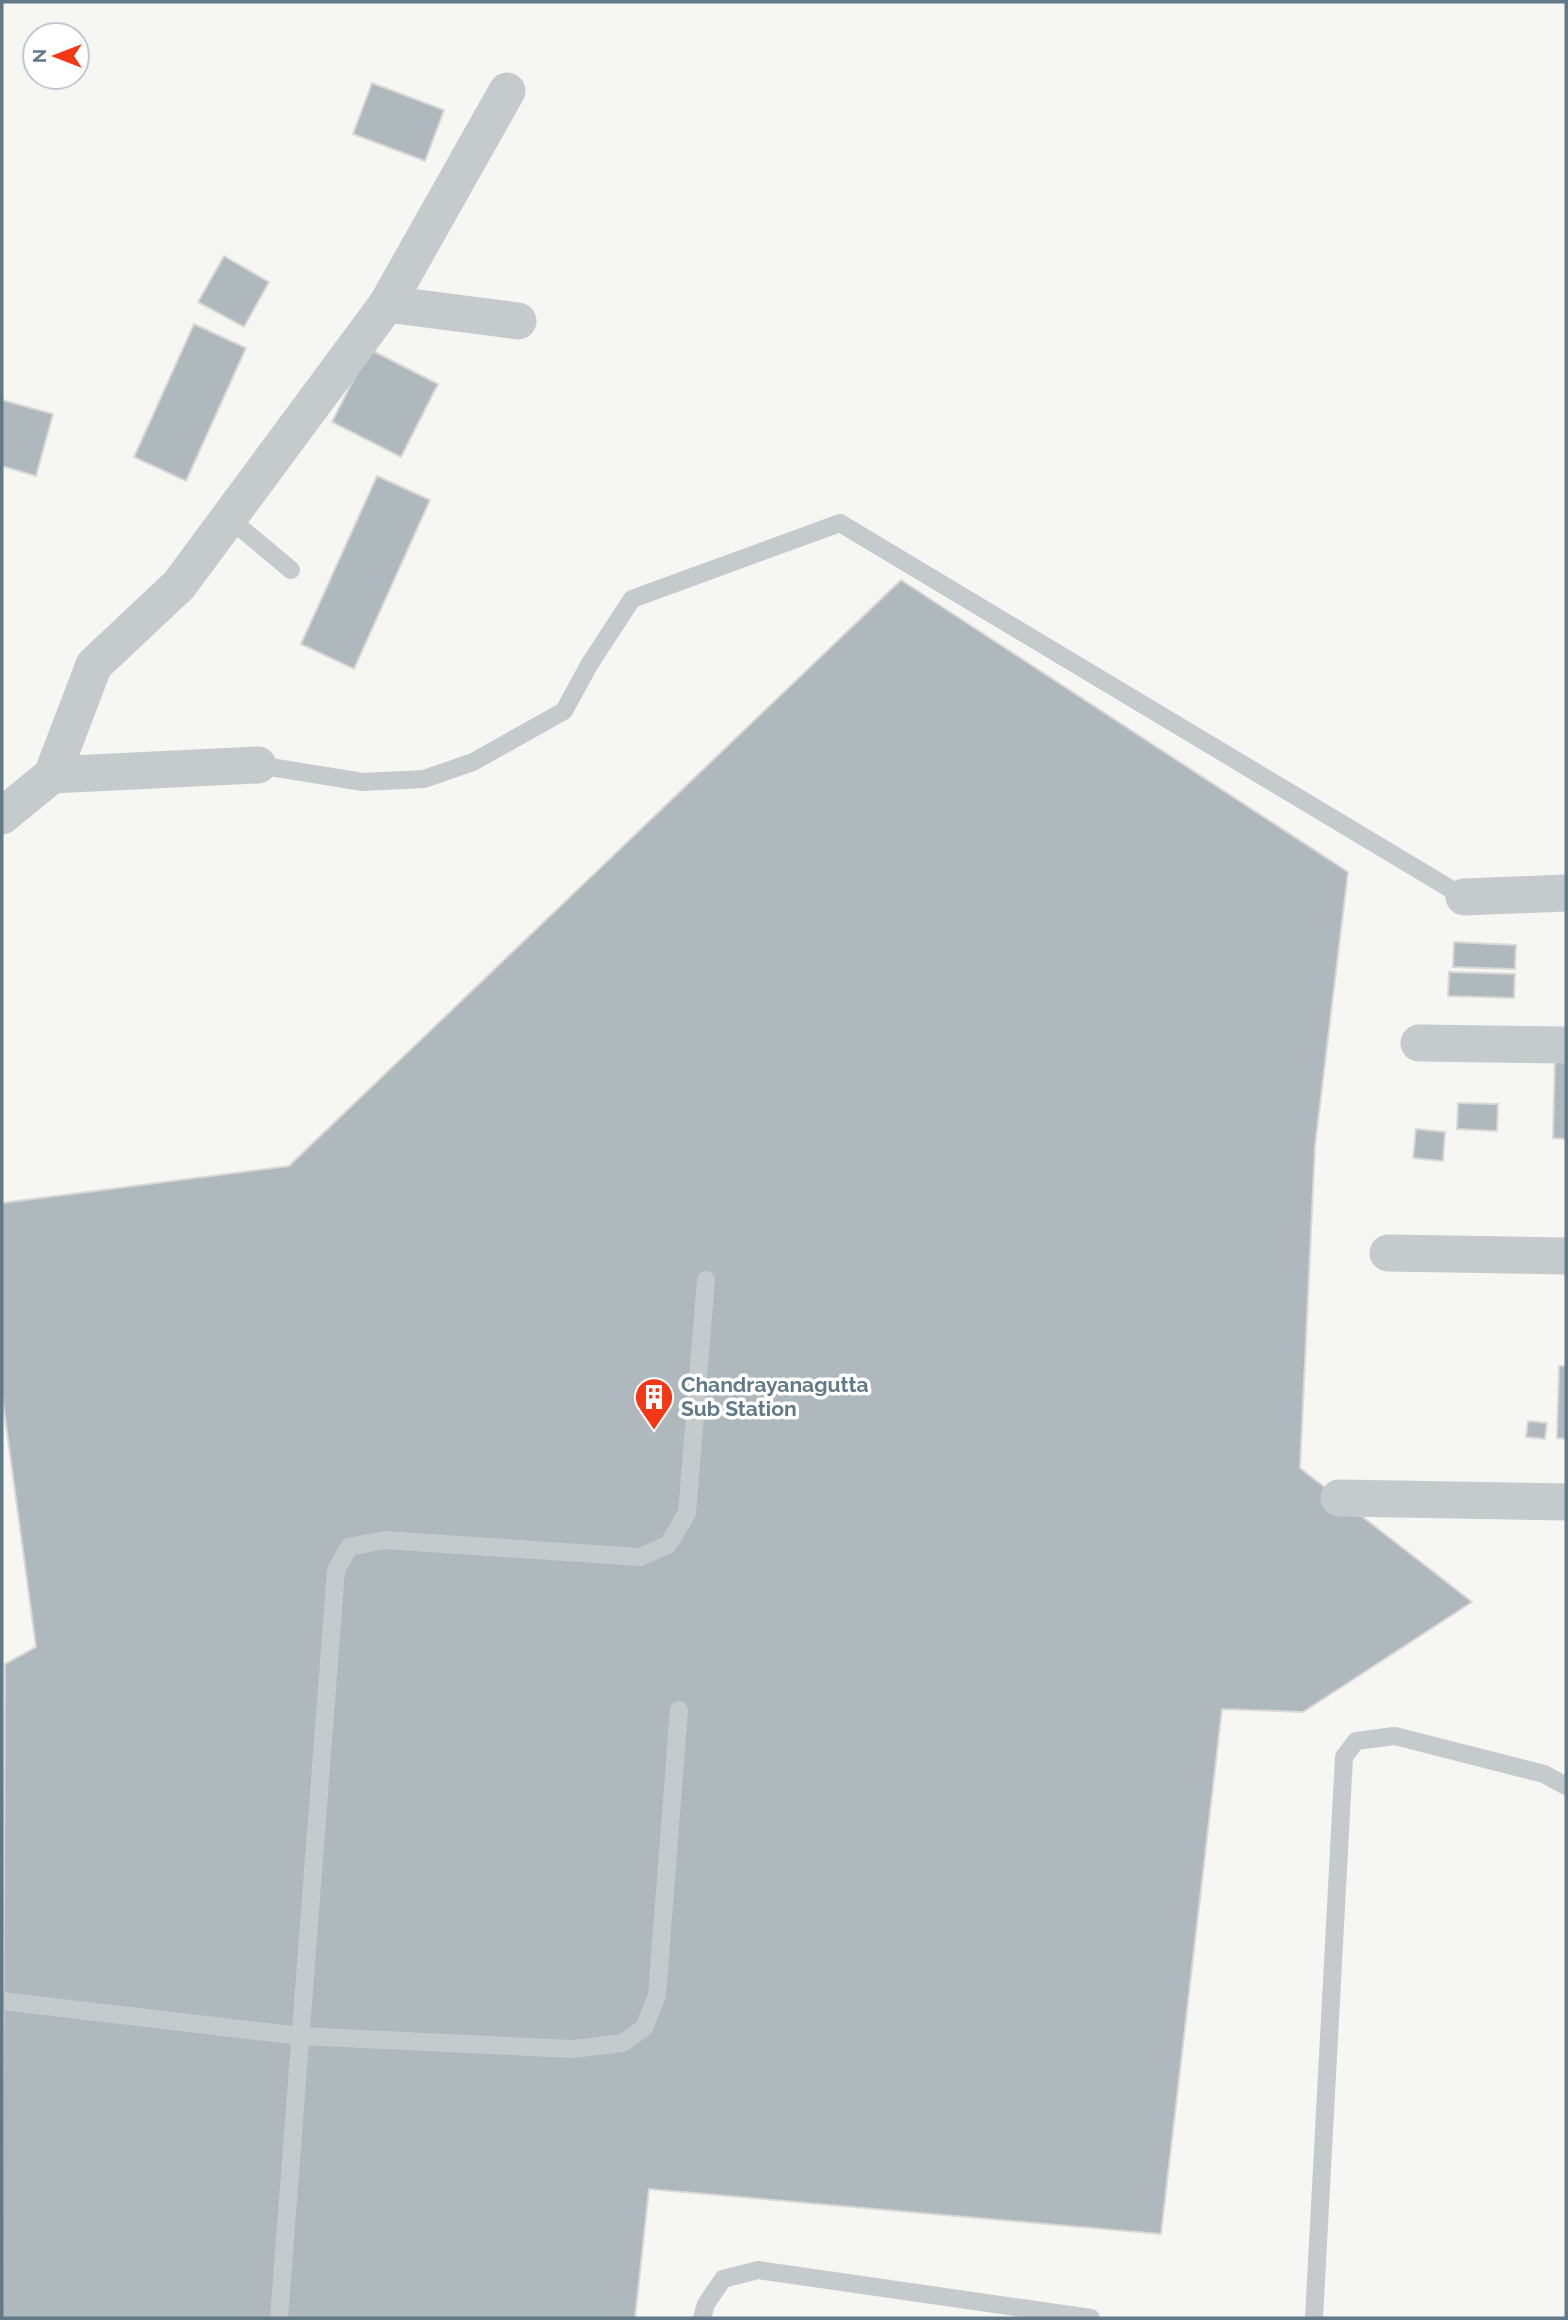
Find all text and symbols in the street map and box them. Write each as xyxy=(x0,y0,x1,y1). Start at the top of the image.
north arrow xyxy=(21,21,91,91)
text: N xyxy=(28,49,50,63)
place label: Chandrayanagutta Sub Station xyxy=(681,1372,869,1421)
building icon: Chandrayanagutta Sub Station xyxy=(633,1376,675,1431)

